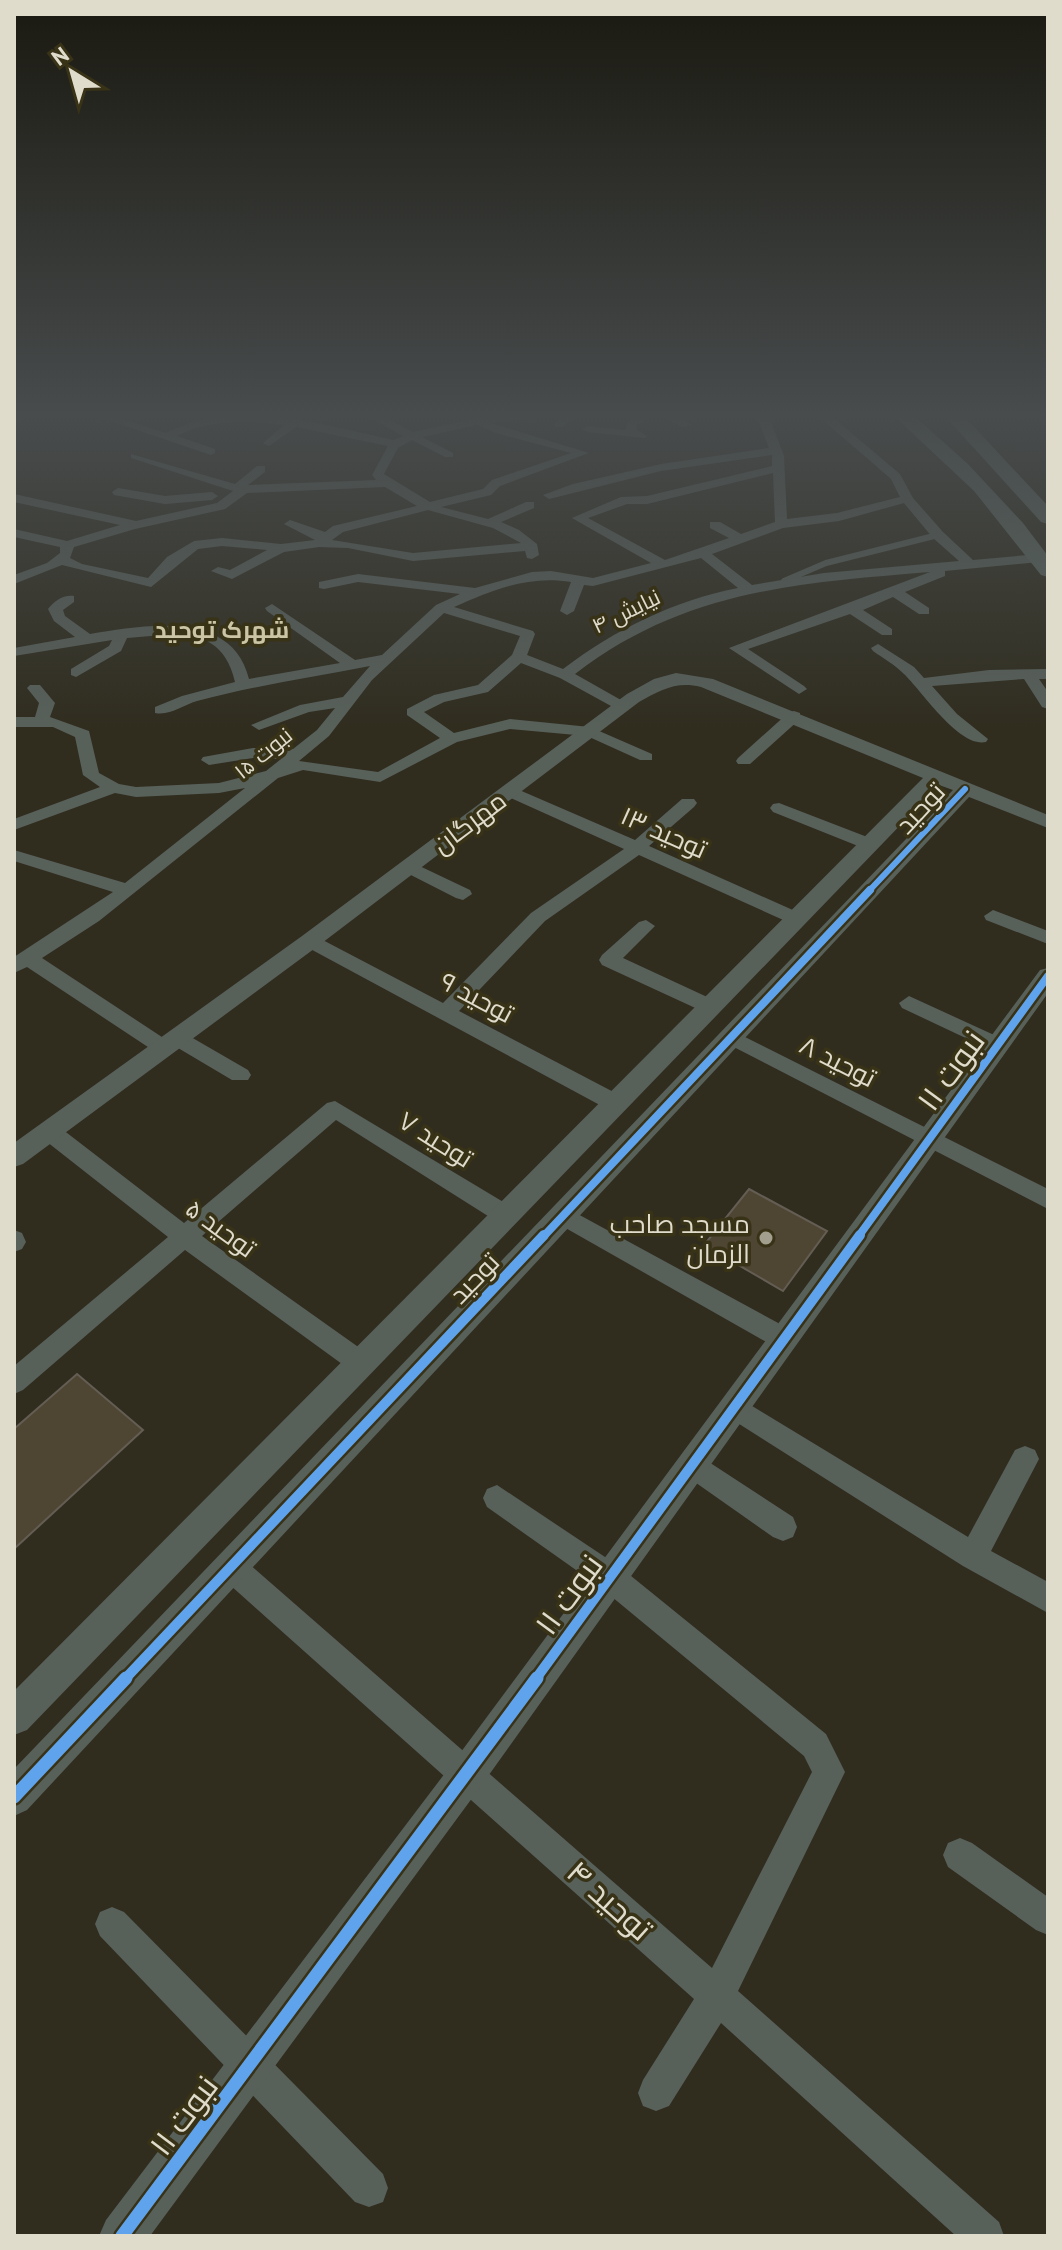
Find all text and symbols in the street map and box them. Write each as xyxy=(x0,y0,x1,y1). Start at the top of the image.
north arrow xyxy=(32,32,112,112)
text: N xyxy=(46,40,74,72)
street label: نیایش ۴ xyxy=(587,582,665,640)
district label: شهرک توحید xyxy=(155,614,289,645)
street label: نبوت ۱۵ xyxy=(228,721,298,785)
street label: توحید xyxy=(888,776,952,840)
street label: مهرگان xyxy=(425,783,513,861)
street label: توحید ۱۳ xyxy=(616,799,712,866)
street label: توحید ۹ xyxy=(435,964,519,1030)
street label: نبوت ۱۱ xyxy=(907,1021,993,1119)
street label: توحید ۸ xyxy=(794,1028,882,1094)
street label: توحید ۷ xyxy=(393,1104,479,1175)
street label: توحید ۵ xyxy=(179,1191,263,1265)
place label: مسجد صاحب الزمان xyxy=(610,1207,750,1270)
marker: مسجد صاحب الزمان xyxy=(757,1229,775,1247)
street label: توحید xyxy=(442,1246,506,1310)
street label: نبوت ۱۱ xyxy=(525,1545,611,1643)
street label: توحید ۴ xyxy=(558,1851,662,1950)
street label: نبوت ۱۱ xyxy=(139,2066,227,2164)

